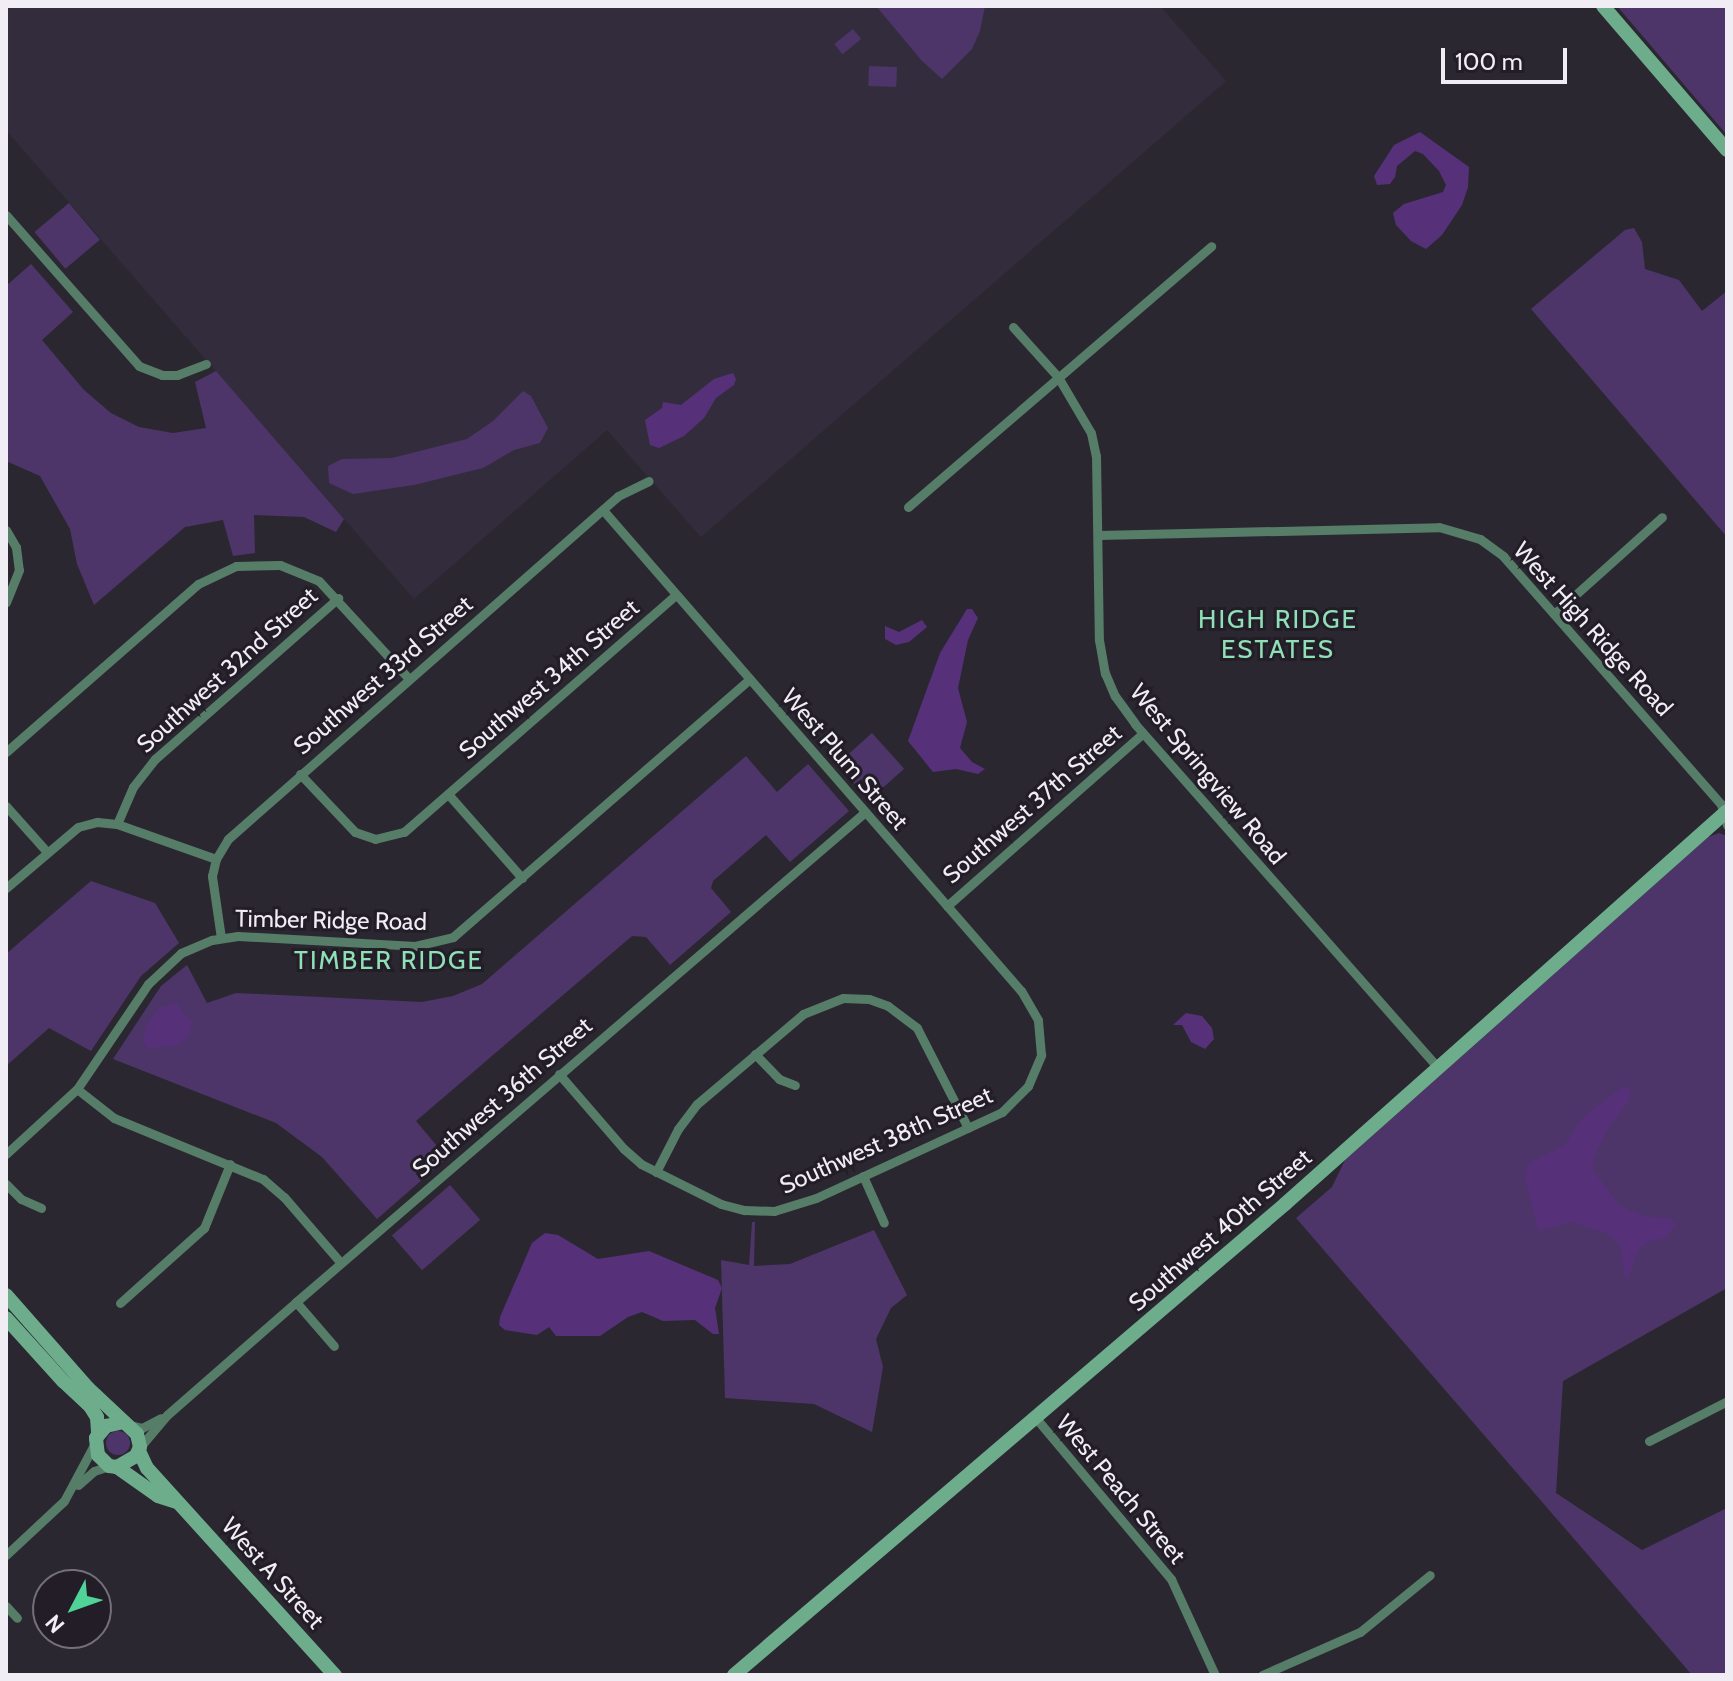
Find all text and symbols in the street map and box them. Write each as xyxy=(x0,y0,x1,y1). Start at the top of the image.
scale bar xyxy=(1445,32,1571,82)
text: 100 m xyxy=(1455,47,1523,76)
street label: West High Ridge Road xyxy=(1507,536,1679,722)
street label: Southwest 32nd Street xyxy=(131,581,323,759)
street label: Southwest 33rd Street xyxy=(288,590,478,760)
street label: Southwest 34th Street xyxy=(453,593,645,765)
district label: HIGH RIDGE ESTATES xyxy=(1198,604,1358,666)
street label: West Springview Road xyxy=(1124,678,1292,870)
street label: West Plum Street xyxy=(776,683,914,835)
street label: Southwest 37th Street xyxy=(937,719,1127,889)
street label: Timber Ridge Road xyxy=(235,904,427,936)
district label: TIMBER RIDGE xyxy=(294,945,484,977)
street label: Southwest 36th Street xyxy=(406,1011,598,1183)
street label: Southwest 38th Street xyxy=(775,1080,997,1200)
street label: Southwest 40th Street xyxy=(1123,1143,1317,1317)
street label: West Peach Street xyxy=(1050,1409,1192,1569)
street label: West A Street xyxy=(216,1512,330,1634)
north arrow xyxy=(32,1569,112,1649)
text: N xyxy=(40,1609,70,1638)

